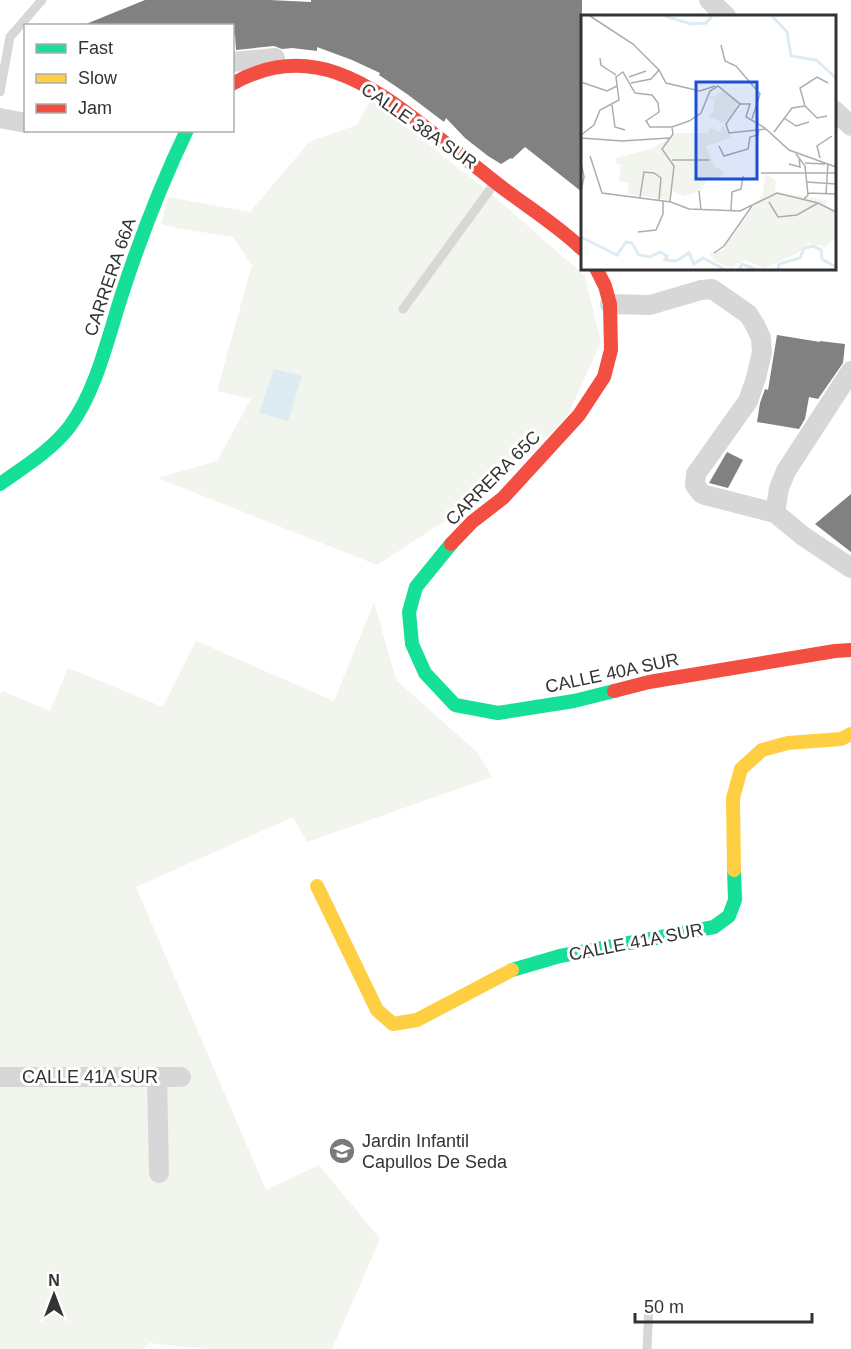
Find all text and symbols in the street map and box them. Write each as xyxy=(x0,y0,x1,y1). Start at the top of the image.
inset map xyxy=(581,15,836,270)
legend xyxy=(24,24,234,132)
text: Fast xyxy=(78,38,113,58)
text: Slow xyxy=(78,68,118,88)
street label: CALLE 38A SUR xyxy=(358,79,480,173)
text: Jam xyxy=(78,98,112,118)
street label: CARRERA 66A xyxy=(80,215,140,339)
street label: CARRERA 65C xyxy=(442,427,544,529)
street label: CALLE 40A SUR xyxy=(543,649,681,697)
street label: CALLE 41A SUR xyxy=(567,919,705,965)
street label: CALLE 41A SUR xyxy=(22,1067,158,1087)
place label: Jardin Infantil Capullos De Seda xyxy=(362,1131,508,1172)
school or university icon: Jardin Infantil Capullos De Seda xyxy=(327,1136,357,1166)
north arrow xyxy=(24,1265,84,1325)
text: N xyxy=(48,1272,60,1289)
scale bar xyxy=(635,1286,812,1324)
text: 50 m xyxy=(644,1297,684,1317)

